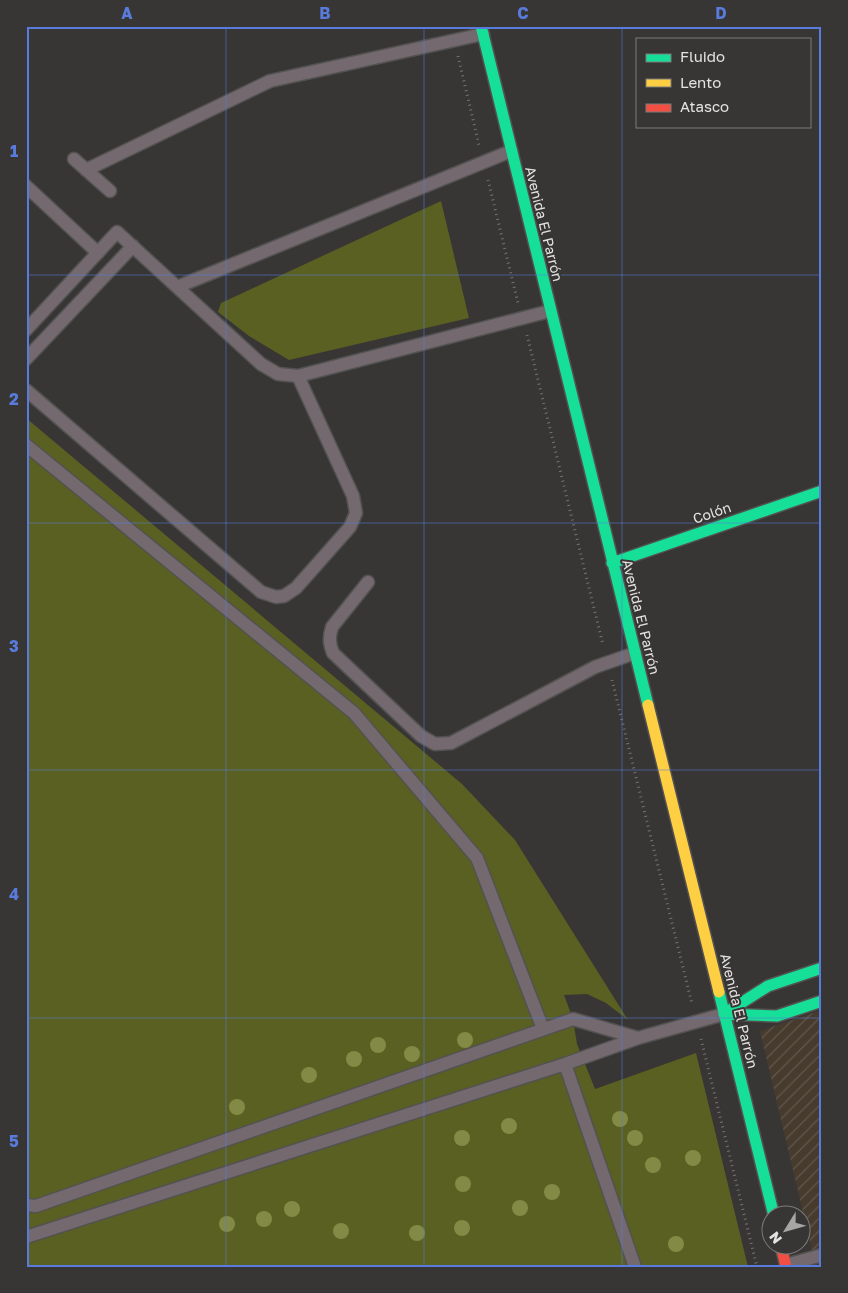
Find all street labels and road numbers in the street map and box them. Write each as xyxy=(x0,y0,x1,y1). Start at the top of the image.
street label: Avenida El Parrón xyxy=(522,165,567,283)
street label: Colón xyxy=(690,498,733,527)
street label: Avenida El Parrón xyxy=(619,558,664,676)
street label: Avenida El Parrón xyxy=(717,952,762,1070)

